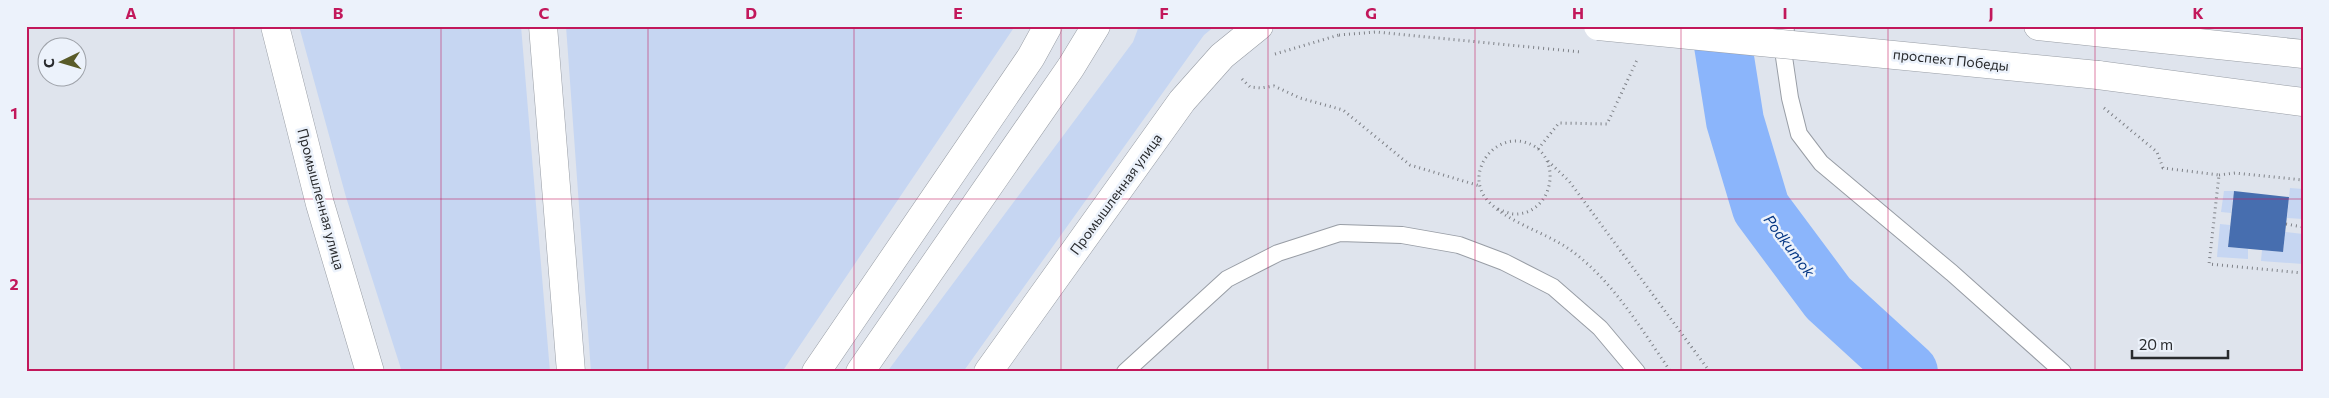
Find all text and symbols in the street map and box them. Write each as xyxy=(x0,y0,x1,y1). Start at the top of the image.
text: A xyxy=(125,3,137,22)
text: B xyxy=(333,3,344,22)
text: C xyxy=(539,3,550,22)
text: D xyxy=(745,3,757,22)
text: E xyxy=(953,3,963,22)
text: F xyxy=(1159,3,1169,22)
text: G xyxy=(1365,3,1377,22)
text: H xyxy=(1572,3,1584,22)
text: I xyxy=(1782,3,1788,22)
text: J xyxy=(1988,3,1994,22)
text: K xyxy=(2192,3,2204,22)
north arrow xyxy=(38,38,88,88)
street label: проспект Победы xyxy=(1892,45,2010,74)
text: С xyxy=(40,58,57,69)
text: 1 xyxy=(10,103,18,122)
street label: Промышленная улица xyxy=(294,126,349,271)
street label: Промышленная улица xyxy=(1066,130,1165,258)
water label: Podkumok xyxy=(1761,211,1820,281)
text: 2 xyxy=(9,274,19,293)
scale bar xyxy=(2132,328,2228,360)
text: 20 m xyxy=(2139,335,2173,353)

